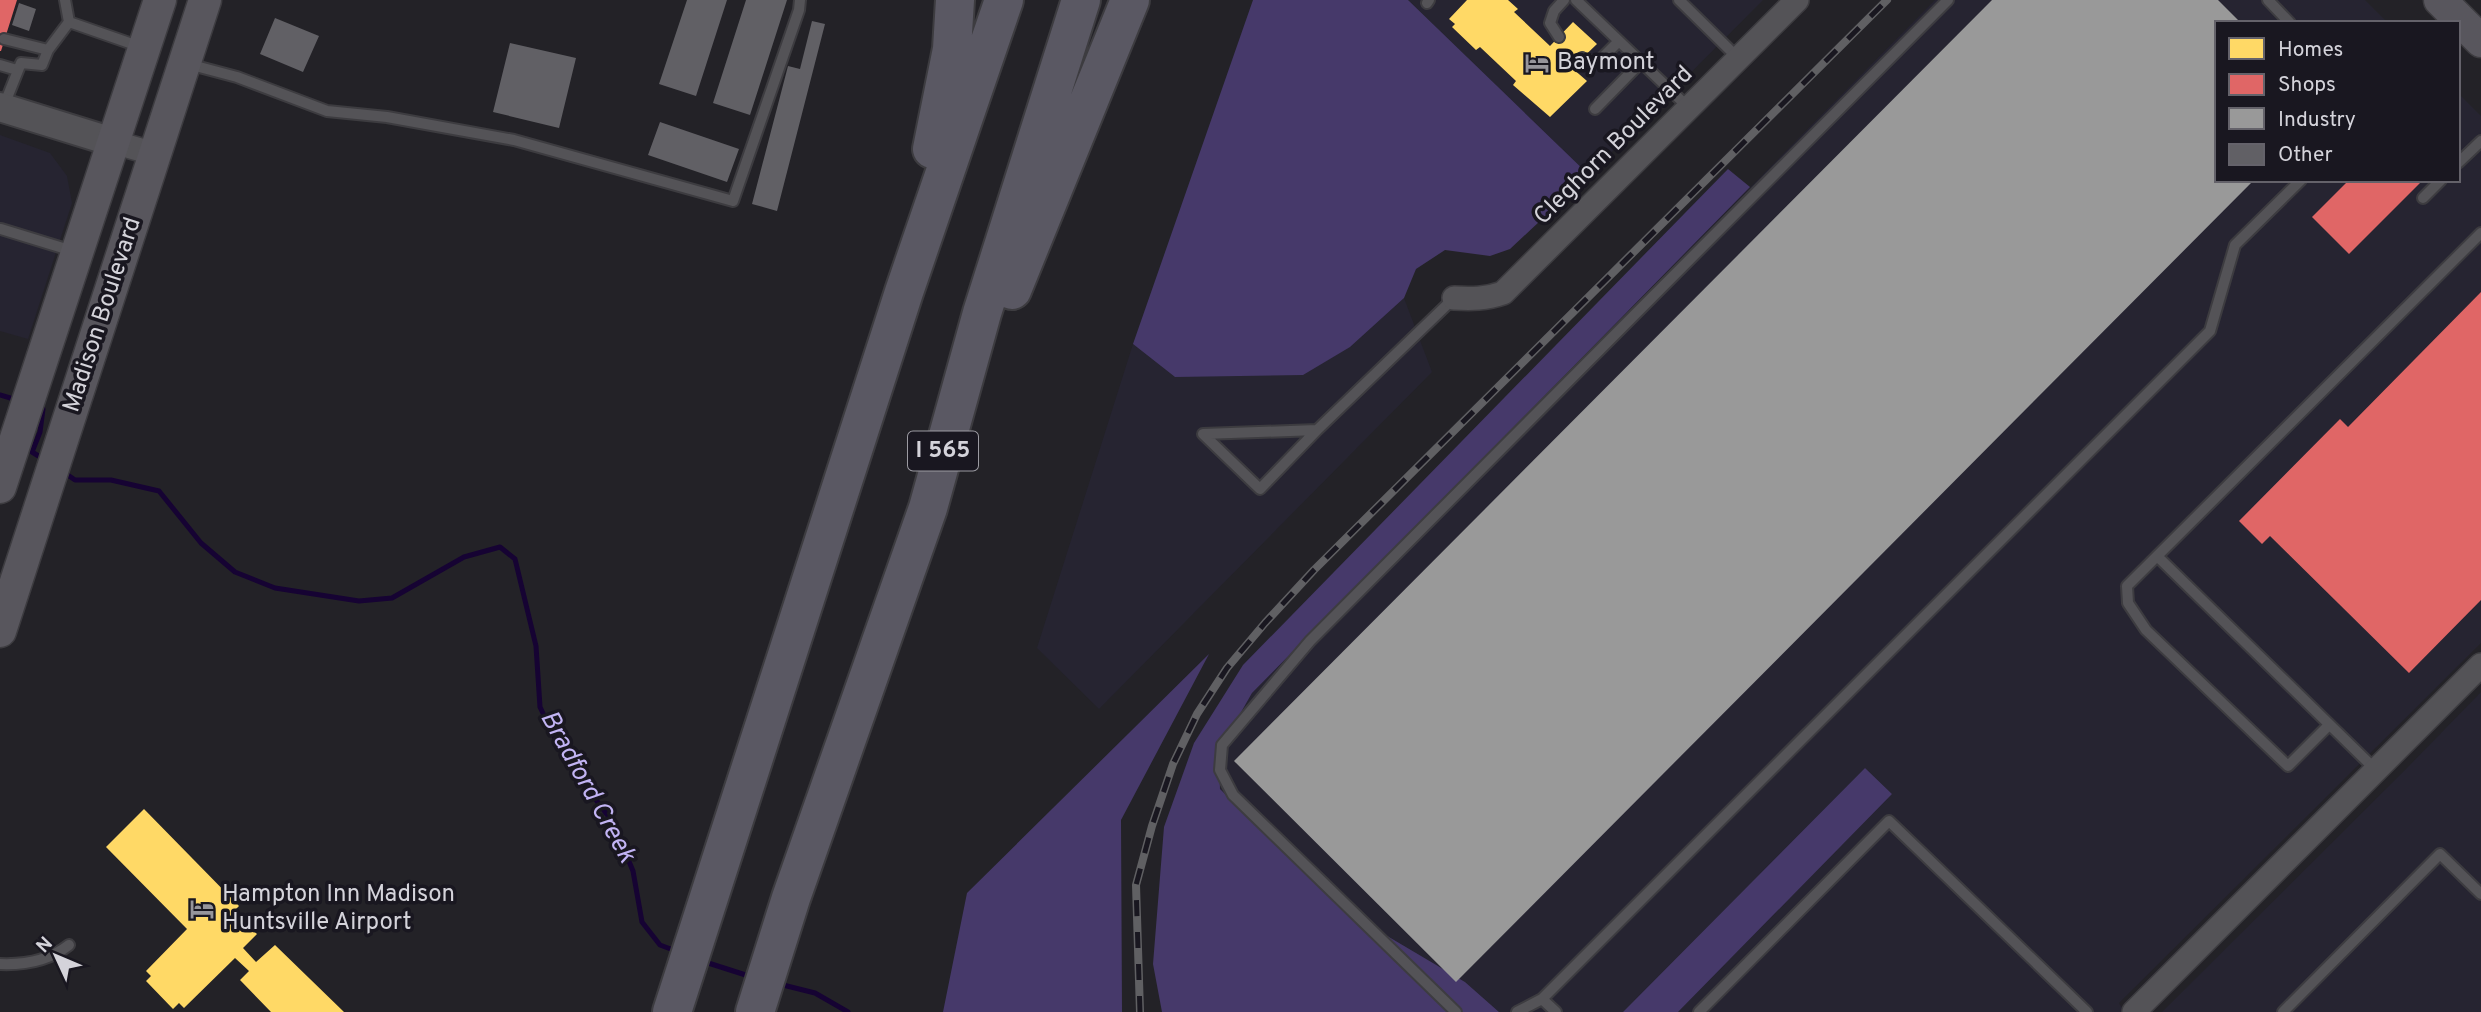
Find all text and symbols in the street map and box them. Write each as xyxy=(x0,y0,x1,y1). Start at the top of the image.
legend xyxy=(2215,21,2460,182)
text: Homes xyxy=(2278,37,2343,64)
place label: Baymont xyxy=(1557,48,1655,78)
hotel icon: Baymont xyxy=(1523,49,1551,77)
street label: Cleghorn Boulevard xyxy=(1528,60,1700,232)
text: Shops xyxy=(2278,72,2336,99)
text: Industry xyxy=(2278,107,2356,134)
text: Other xyxy=(2278,142,2333,169)
street label: Madison Boulevard xyxy=(57,214,149,416)
road number: I 565 xyxy=(908,432,978,471)
water label: Bradford Creek xyxy=(532,705,643,870)
place label: Hampton Inn Madison Huntsville Airport xyxy=(222,880,455,938)
hotel icon: Hampton Inn Madison Huntsville Airport xyxy=(188,895,216,923)
north arrow xyxy=(21,921,91,991)
text: N xyxy=(32,932,59,959)

